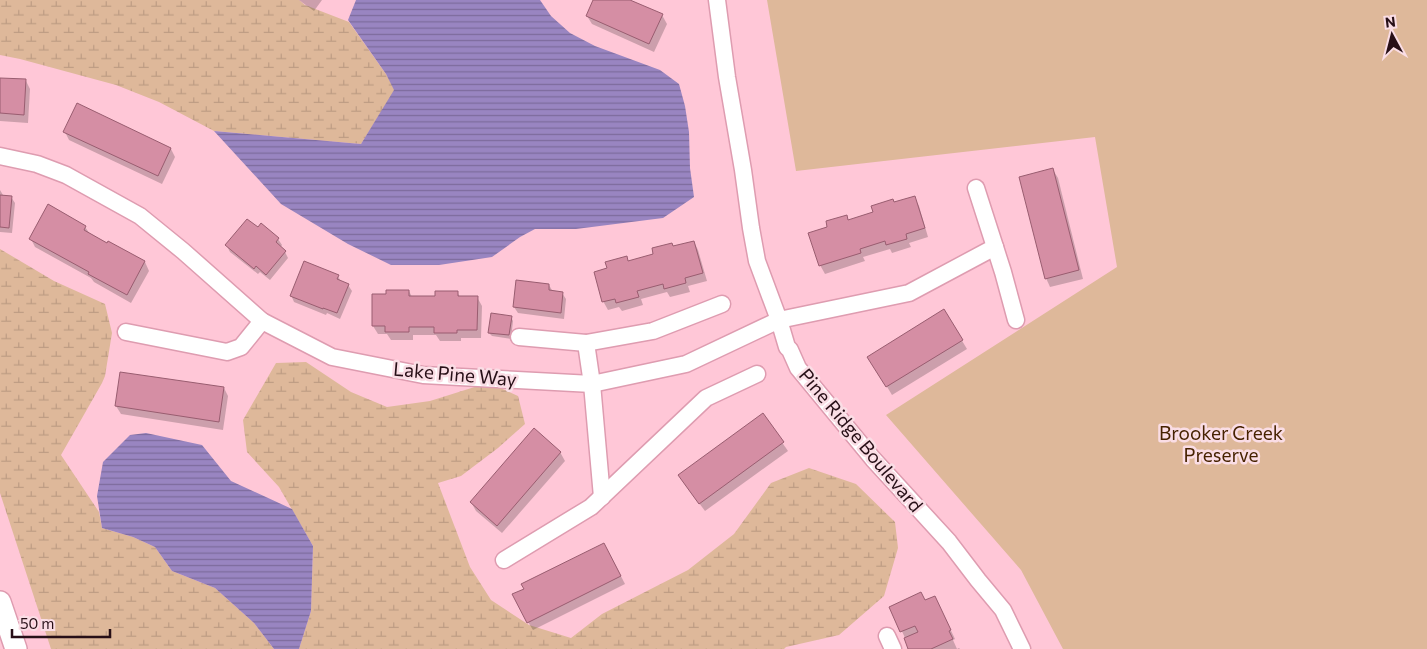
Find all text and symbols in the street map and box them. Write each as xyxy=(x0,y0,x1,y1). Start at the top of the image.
north arrow xyxy=(1367,10,1417,60)
text: N xyxy=(1384,13,1397,31)
street label: Lake Pine Way xyxy=(392,357,518,390)
street label: Pine Ridge Boulevard xyxy=(795,363,928,516)
park label: Brooker Creek Preserve xyxy=(1159,421,1283,466)
scale bar xyxy=(12,606,110,638)
text: 50 m xyxy=(20,614,54,632)

